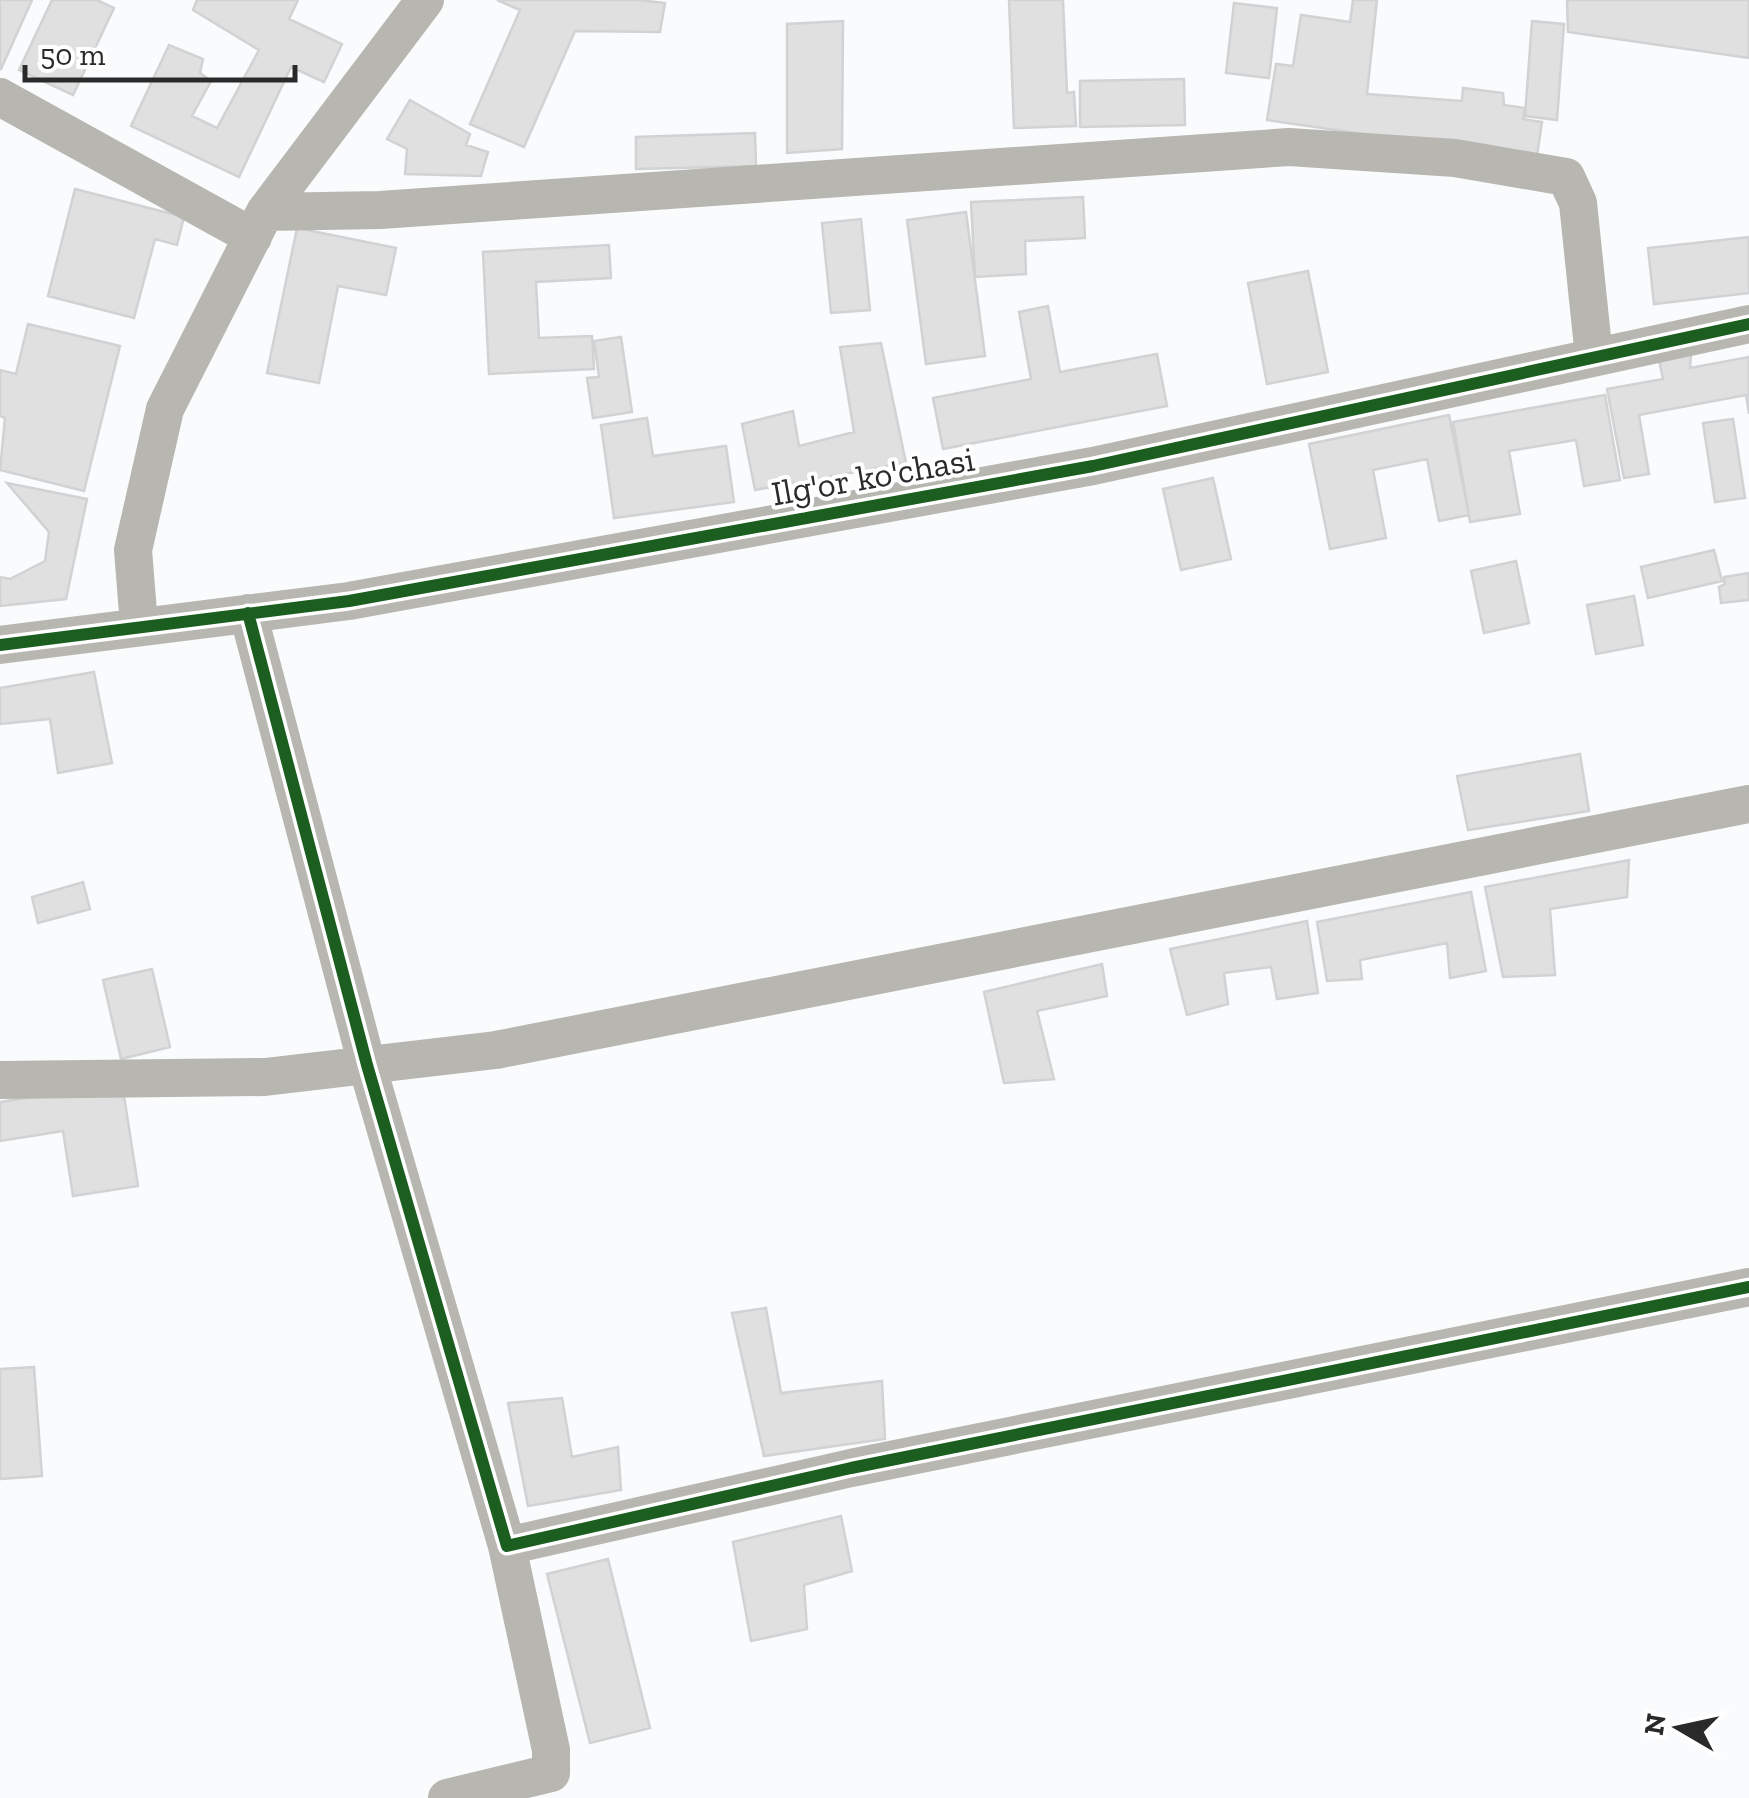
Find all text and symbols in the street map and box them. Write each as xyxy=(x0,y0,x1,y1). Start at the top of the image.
scale bar xyxy=(25,20,295,82)
text: 50 m xyxy=(40,37,105,73)
street label: Ilg'or ko'chasi xyxy=(768,437,978,515)
north arrow xyxy=(1629,1678,1729,1778)
text: N xyxy=(1637,1711,1673,1737)

